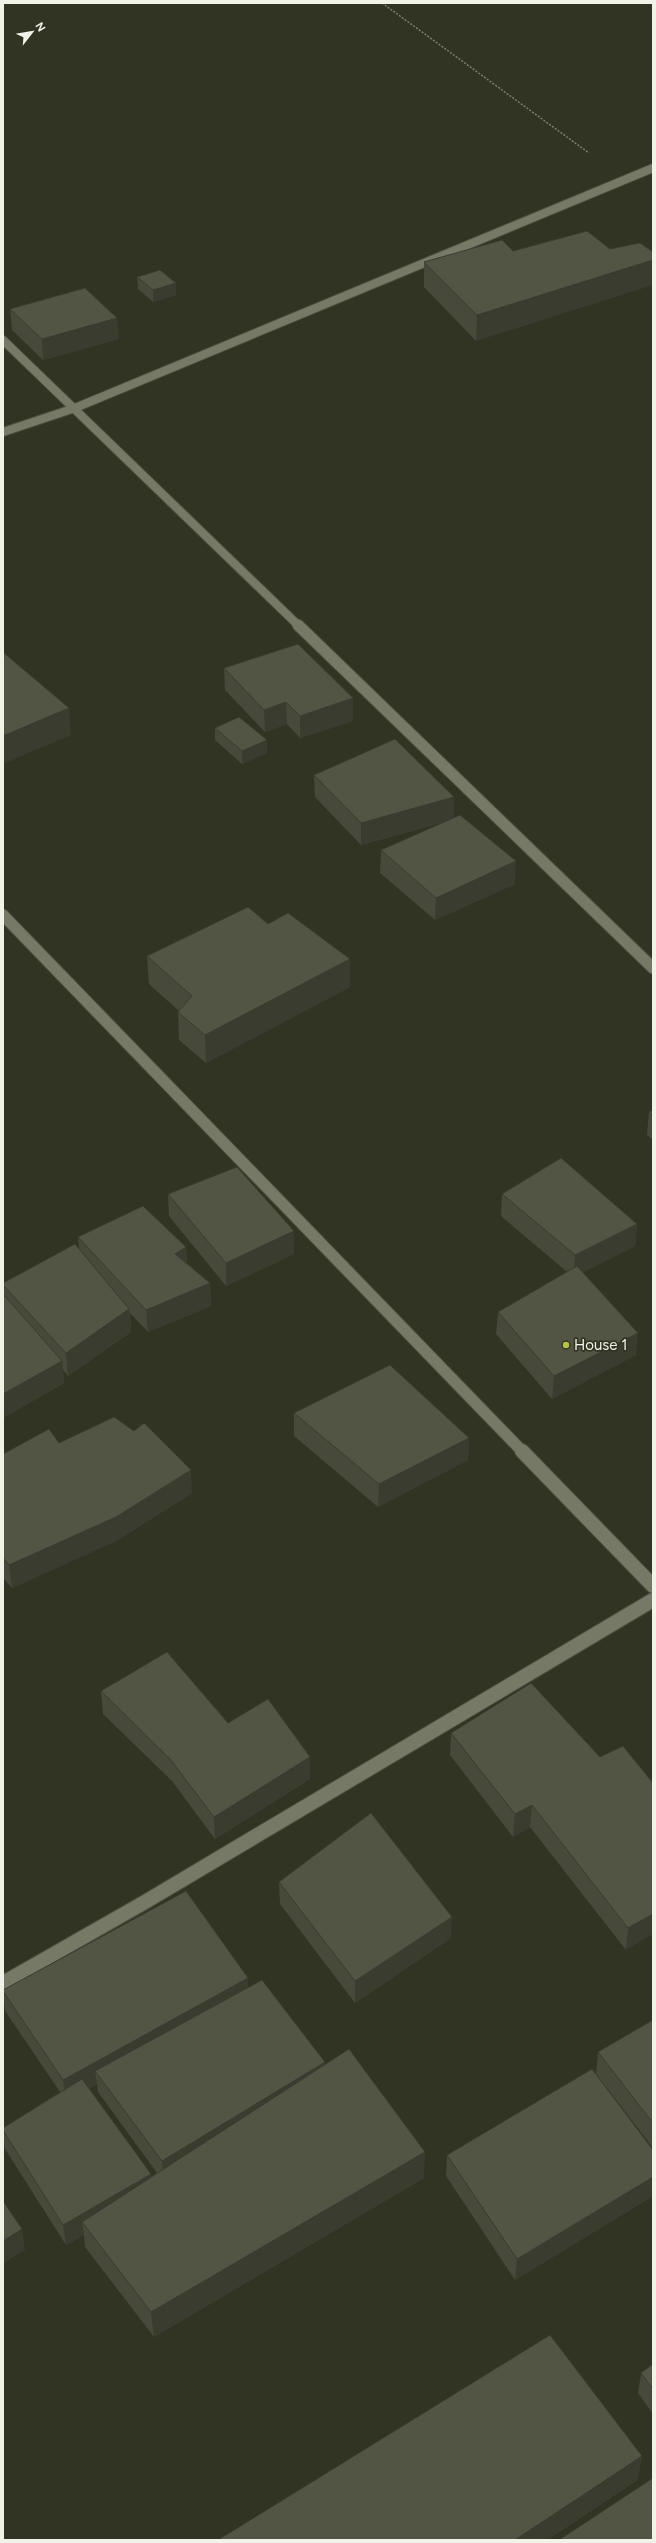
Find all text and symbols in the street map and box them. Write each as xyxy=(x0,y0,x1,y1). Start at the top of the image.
north arrow xyxy=(12,12,52,52)
text: N xyxy=(32,20,48,34)
place label: House 1 xyxy=(574,1336,627,1354)
marker: House 1 xyxy=(561,1340,571,1350)

